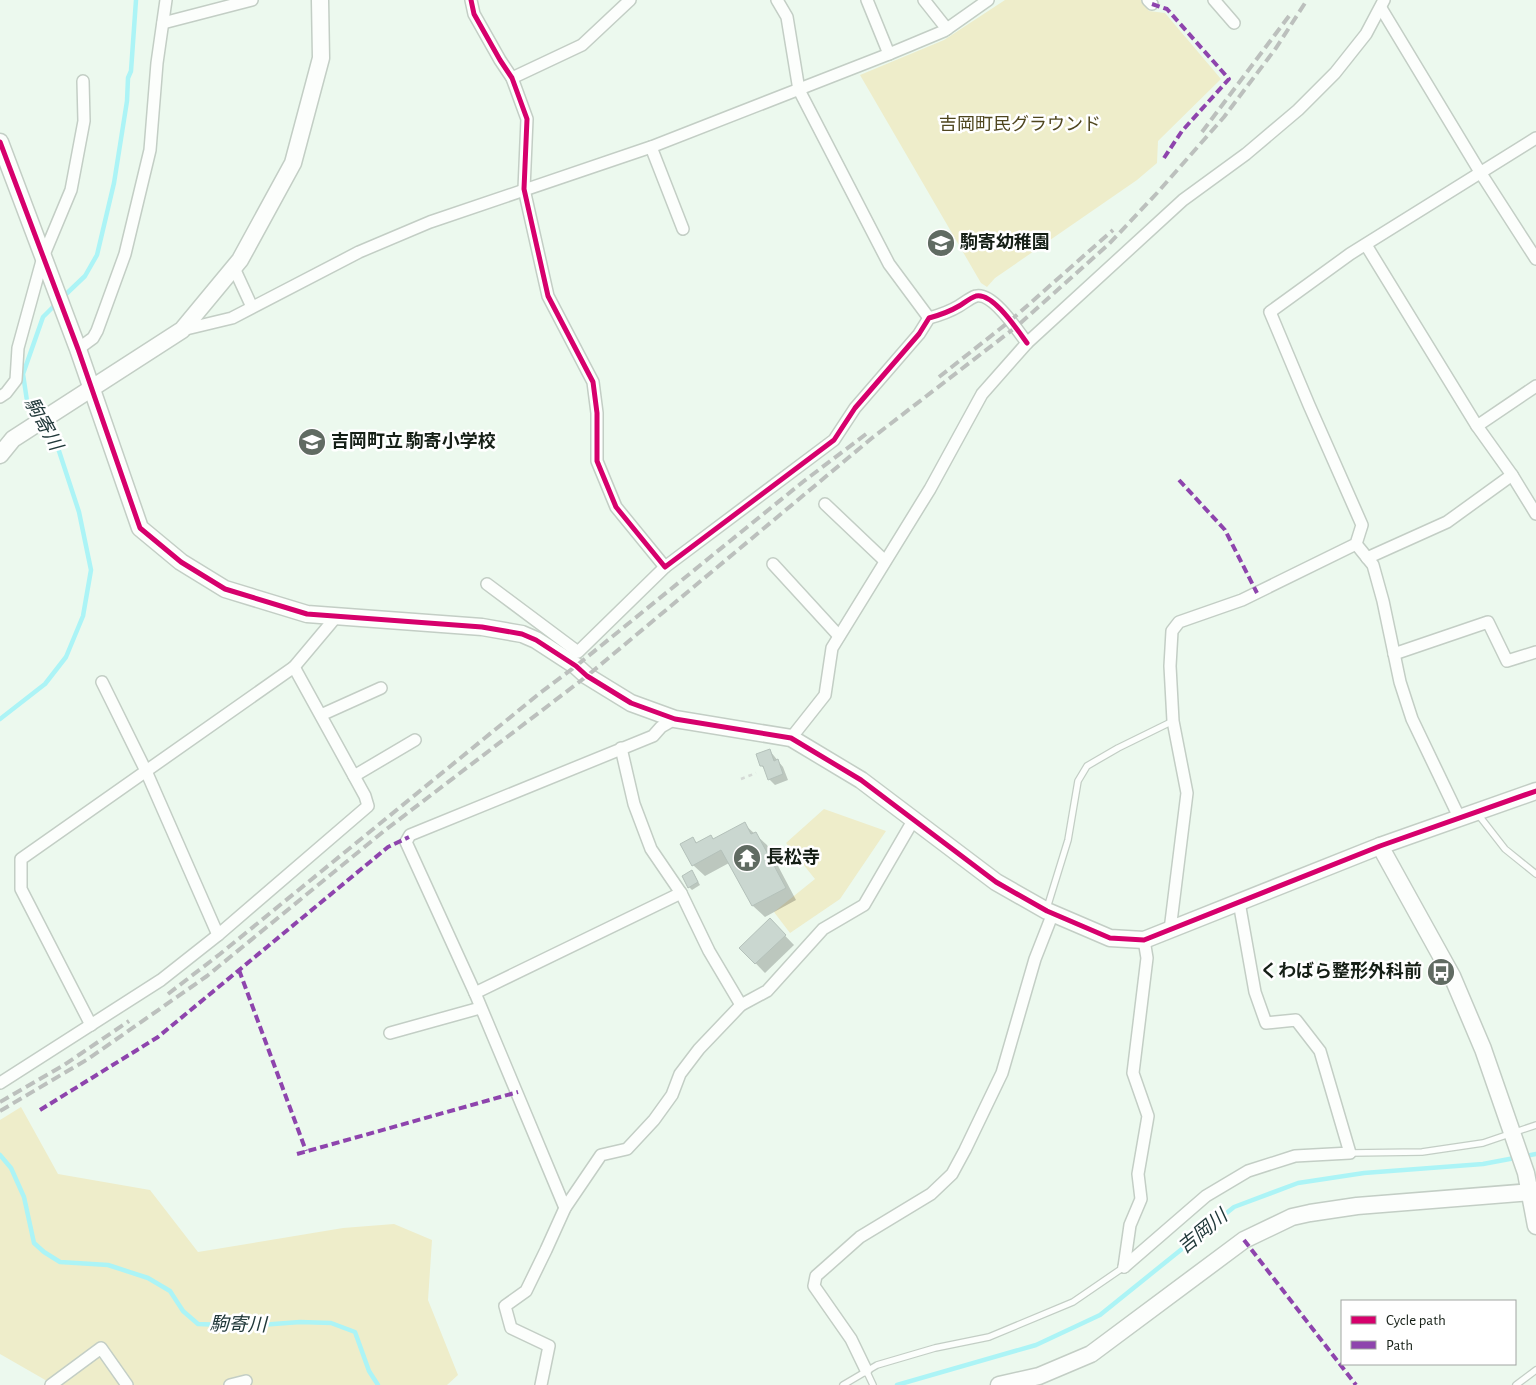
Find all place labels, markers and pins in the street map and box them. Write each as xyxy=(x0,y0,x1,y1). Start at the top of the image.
school or university icon: 駒寄幼稚園 xyxy=(926,228,956,258)
place label: 駒寄幼稚園 xyxy=(960,232,1050,252)
school or university icon: 吉岡町立 駒寄小学校 xyxy=(297,427,327,457)
place label: 吉岡町立 駒寄小学校 xyxy=(331,431,496,451)
temple icon: 長松寺 xyxy=(732,843,762,873)
place label: 長松寺 xyxy=(766,848,820,867)
bus stop icon: くわばら整形外科前 xyxy=(1426,957,1456,987)
place label: くわばら整形外科前 xyxy=(1260,961,1422,981)

